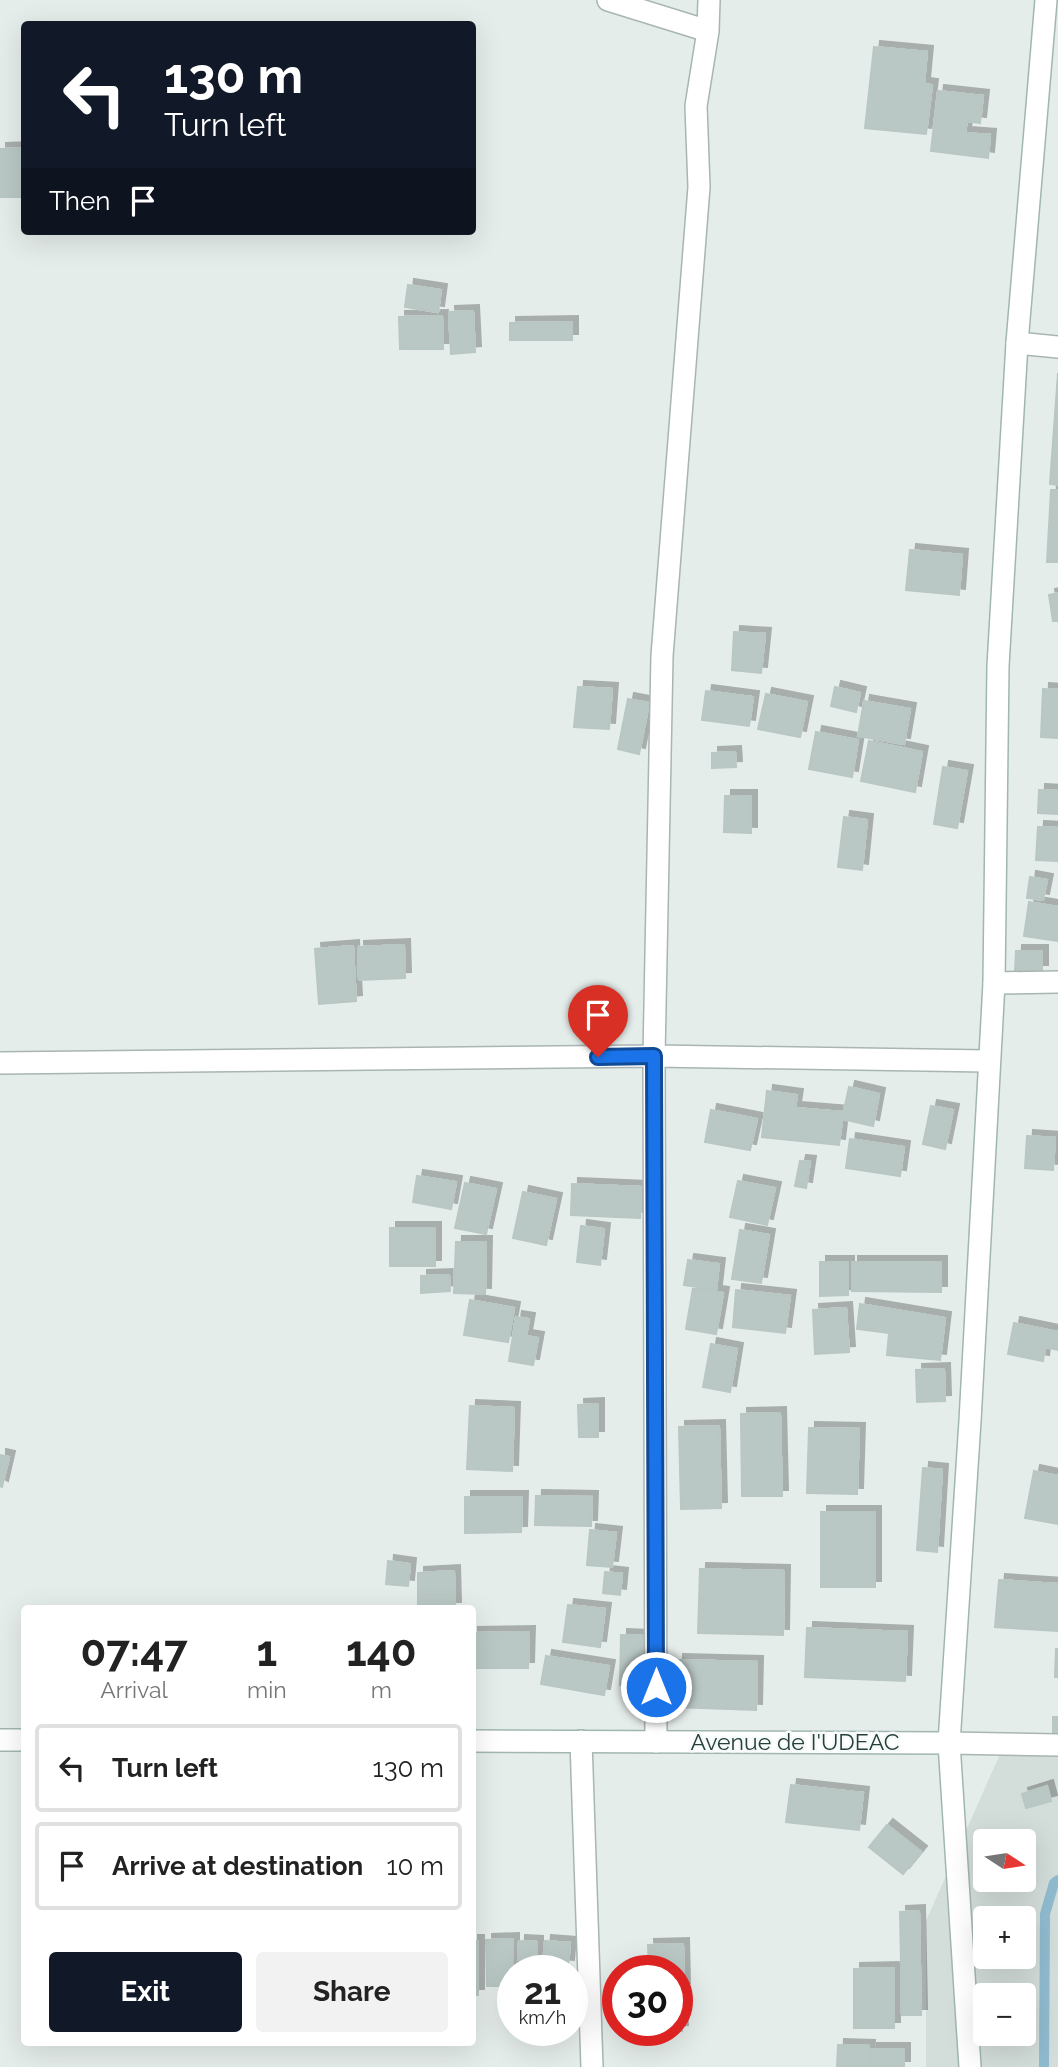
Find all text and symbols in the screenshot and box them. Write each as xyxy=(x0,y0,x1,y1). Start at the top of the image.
text: 130 m xyxy=(164,47,303,104)
icon: left xyxy=(49,49,140,140)
text: Turn left xyxy=(164,106,286,143)
icon: arrive xyxy=(124,182,162,220)
text: Then xyxy=(49,186,110,216)
pin xyxy=(568,985,628,1057)
icon: arrive xyxy=(579,996,617,1034)
text: 07:47 xyxy=(80,1627,188,1676)
text: 1 xyxy=(257,1627,277,1676)
text: 140 xyxy=(346,1627,417,1676)
position arrow xyxy=(619,1650,693,1724)
text: Arrival xyxy=(100,1676,168,1703)
text: min xyxy=(247,1676,287,1703)
text: m xyxy=(371,1676,392,1703)
street label: Avenue de I'UDEAC xyxy=(690,1728,900,1755)
icon: left xyxy=(53,1749,91,1787)
text: Turn left xyxy=(112,1753,218,1783)
text: 130 m xyxy=(373,1753,444,1783)
north arrow xyxy=(973,1829,1036,1892)
map controls xyxy=(973,1829,1036,2046)
icon: arrive xyxy=(53,1847,91,1885)
text: Arrive at destination xyxy=(112,1851,363,1881)
text: 10 m xyxy=(386,1851,444,1881)
button: + xyxy=(973,1906,1036,1969)
button: Exit xyxy=(49,1952,242,2032)
button: Share xyxy=(256,1952,448,2032)
speed limit sign: 30 xyxy=(602,1955,693,2046)
text: 21 xyxy=(524,1971,561,2012)
button: − xyxy=(973,1983,1036,2046)
text: km/h xyxy=(519,2007,566,2028)

